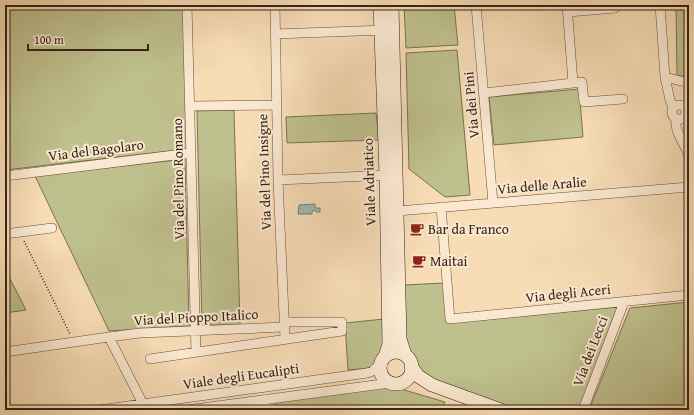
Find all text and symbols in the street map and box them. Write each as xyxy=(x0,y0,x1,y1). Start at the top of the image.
scale bar xyxy=(28,26,148,52)
text: 100 m xyxy=(34,31,64,48)
street label: Via dei Pini xyxy=(458,71,484,139)
street label: Via del Pino Insigne xyxy=(252,113,276,231)
street label: Via del Pino Romano xyxy=(167,118,189,240)
street label: Via del Bagolaro xyxy=(47,134,145,166)
street label: Viale Adriatico xyxy=(357,138,381,226)
street label: Via delle Aralie xyxy=(497,171,588,199)
place label: Bar da Franco xyxy=(428,219,509,239)
cafe icon: Bar da Franco xyxy=(409,221,425,237)
place label: Maitai xyxy=(430,251,468,271)
cafe icon: Maitai xyxy=(411,253,427,269)
street label: Via degli Aceri xyxy=(524,279,612,307)
street label: Via del Pioppo Italico xyxy=(133,304,259,330)
street label: Via dei Lecci xyxy=(567,313,613,389)
street label: Viale degli Eucalipti xyxy=(182,358,300,394)

